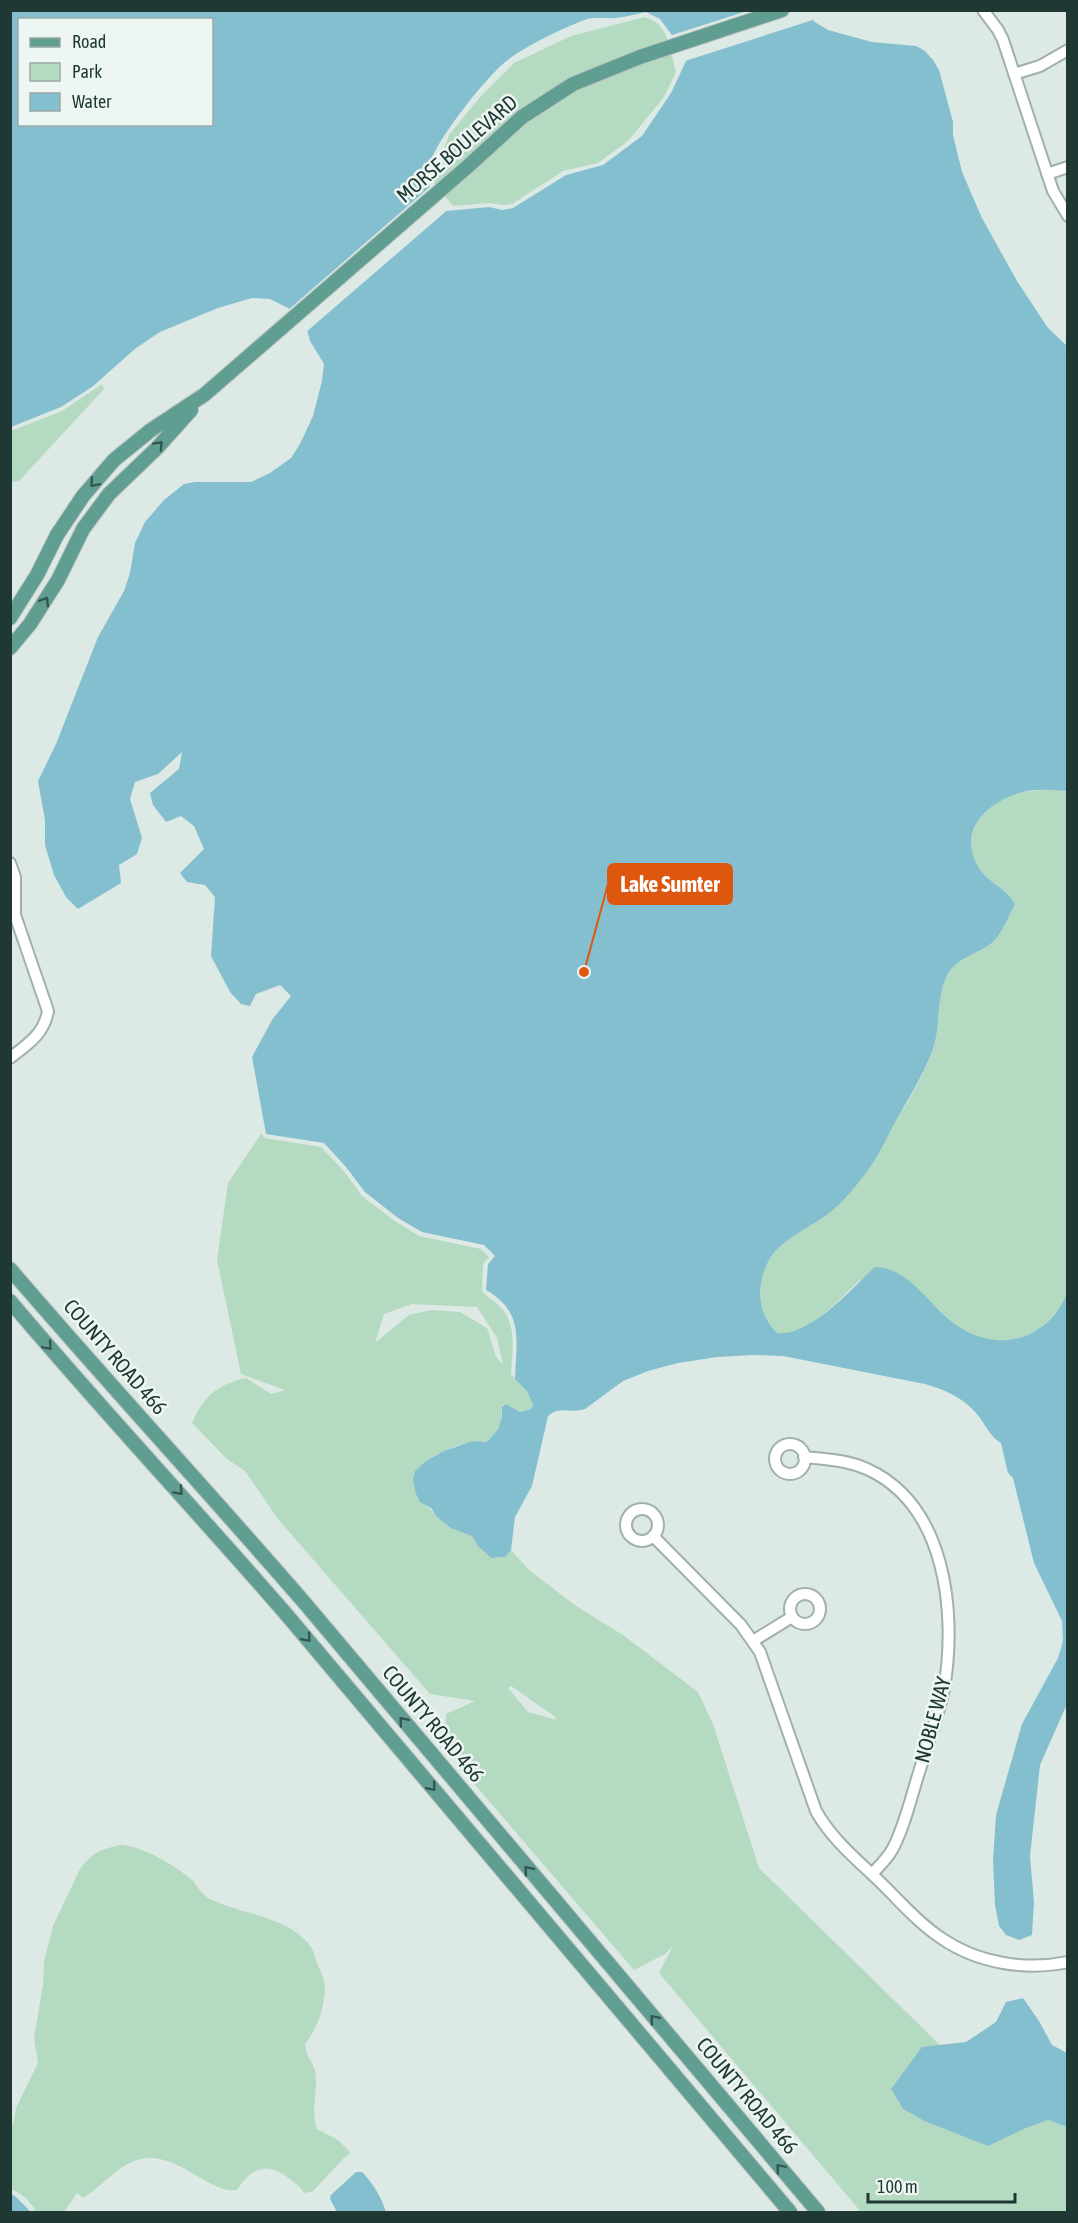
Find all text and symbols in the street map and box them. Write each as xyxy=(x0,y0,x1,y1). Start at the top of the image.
legend xyxy=(18,18,213,126)
text: Road xyxy=(72,31,106,52)
text: Park xyxy=(72,61,102,82)
street label: MORSE BOULEVARD xyxy=(391,89,521,207)
text: Water xyxy=(72,91,112,112)
one-way arrow xyxy=(152,442,163,452)
one-way arrow xyxy=(90,477,101,487)
one-way arrow xyxy=(37,597,49,607)
callout: Lake Sumter xyxy=(608,864,732,904)
text: Lake Sumter xyxy=(620,871,720,897)
street label: COUNTY ROAD 466 xyxy=(59,1294,172,1419)
one-way arrow xyxy=(41,1339,52,1350)
one-way arrow xyxy=(172,1484,183,1495)
one-way arrow xyxy=(299,1631,310,1642)
street label: COUNTY ROAD 466 xyxy=(378,1660,490,1787)
street label: NOBLE WAY xyxy=(909,1674,955,1765)
one-way arrow xyxy=(399,1716,410,1727)
one-way arrow xyxy=(425,1780,436,1791)
one-way arrow xyxy=(525,1866,536,1877)
one-way arrow xyxy=(650,2015,661,2026)
street label: COUNTY ROAD 466 xyxy=(692,2032,804,2159)
one-way arrow xyxy=(776,2164,787,2175)
scale bar xyxy=(868,2166,1015,2204)
text: 100 m xyxy=(877,2176,918,2197)

